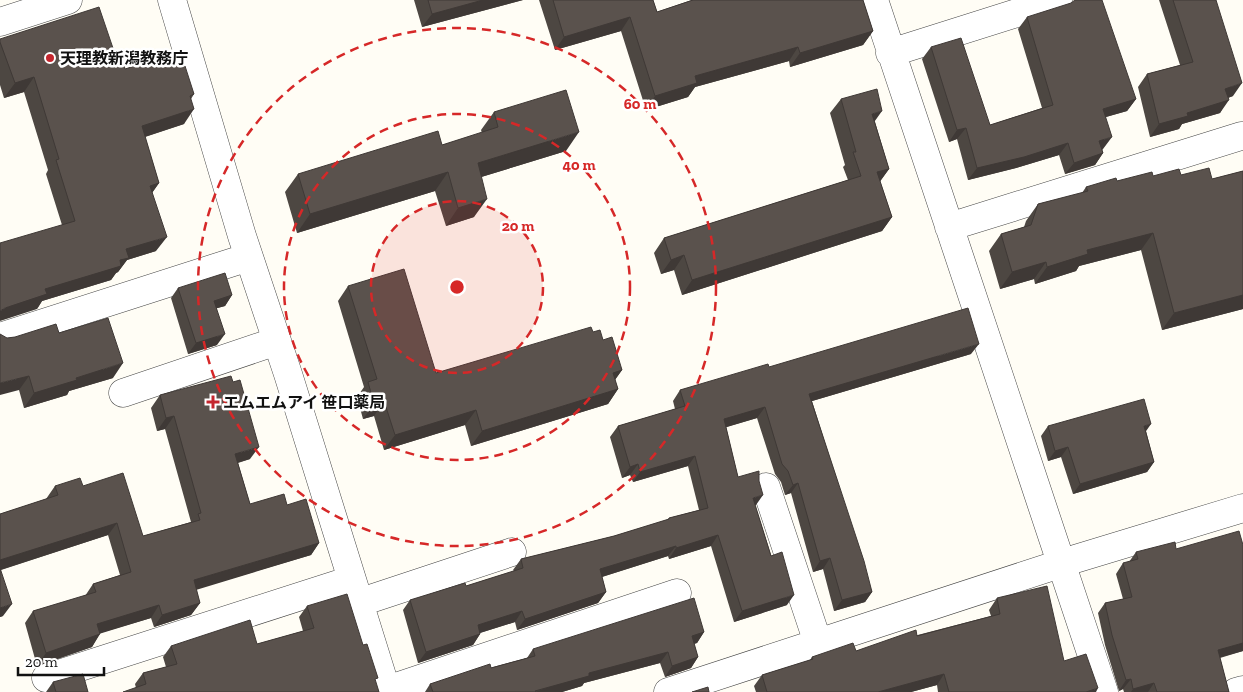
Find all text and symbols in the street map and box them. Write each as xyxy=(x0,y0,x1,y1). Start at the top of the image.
place label: 天理教新潟教務庁 xyxy=(60,49,188,68)
marker: 天理教新潟教務庁 xyxy=(44,52,56,64)
text: 60 m xyxy=(624,95,656,113)
text: 40 m xyxy=(562,156,596,174)
text: 20 m xyxy=(502,217,534,235)
centre of rings xyxy=(448,278,466,296)
place label: エムエムアイ 笹口薬局 xyxy=(223,393,385,412)
marker: エムエムアイ 笹口薬局 xyxy=(207,396,219,408)
scale bar xyxy=(18,644,104,676)
text: 20 m xyxy=(25,653,58,671)

